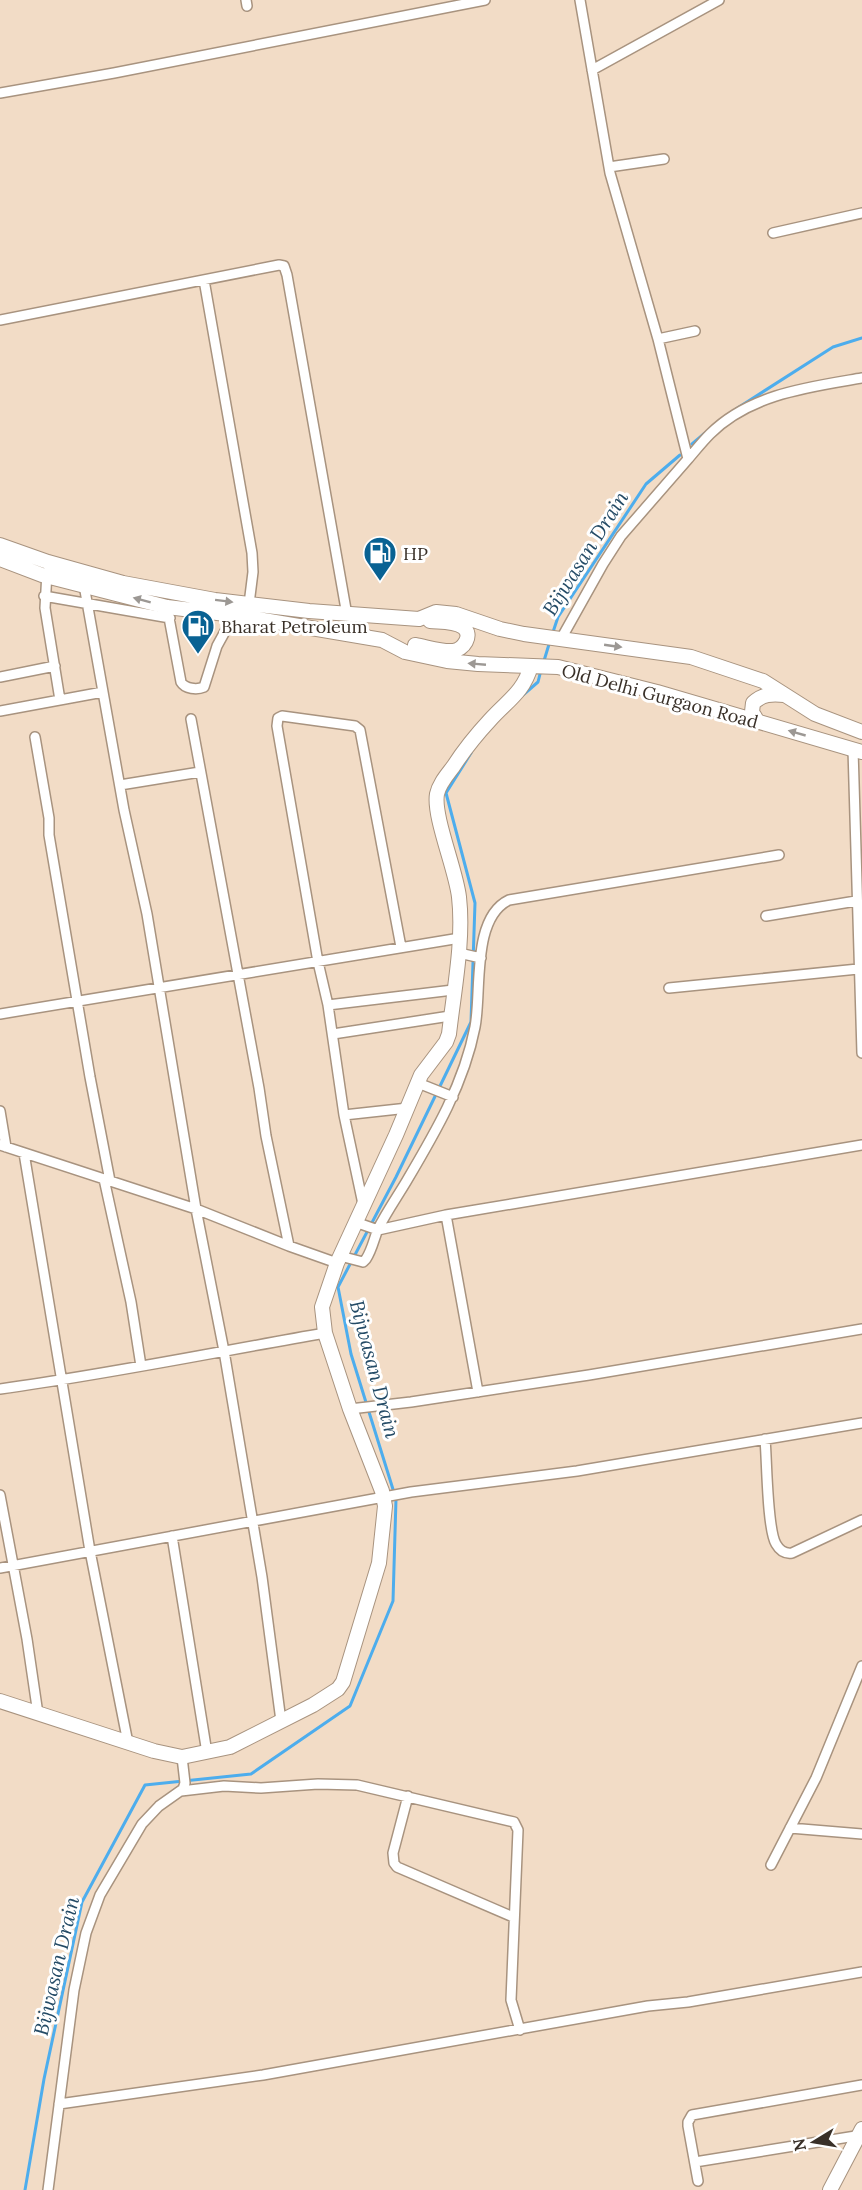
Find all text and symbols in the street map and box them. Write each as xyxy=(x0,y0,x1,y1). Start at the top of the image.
water label: Bijwasan Drain xyxy=(537,486,634,620)
fuel station icon: HP xyxy=(362,535,398,582)
place label: HP xyxy=(403,542,428,565)
one-way arrow xyxy=(133,595,151,604)
one-way arrow xyxy=(215,596,234,606)
fuel station icon: Bharat Petroleum xyxy=(180,608,216,655)
place label: Bharat Petroleum xyxy=(221,615,368,638)
one-way arrow xyxy=(604,642,623,651)
one-way arrow xyxy=(467,659,486,669)
street label: Old Delhi Gurgaon Road xyxy=(559,659,761,733)
one-way arrow xyxy=(788,728,806,737)
water label: Bijwasan Drain xyxy=(345,1297,406,1441)
water label: Bijwasan Drain xyxy=(28,1893,84,2038)
north arrow xyxy=(784,2112,844,2172)
text: N xyxy=(788,2137,810,2153)

